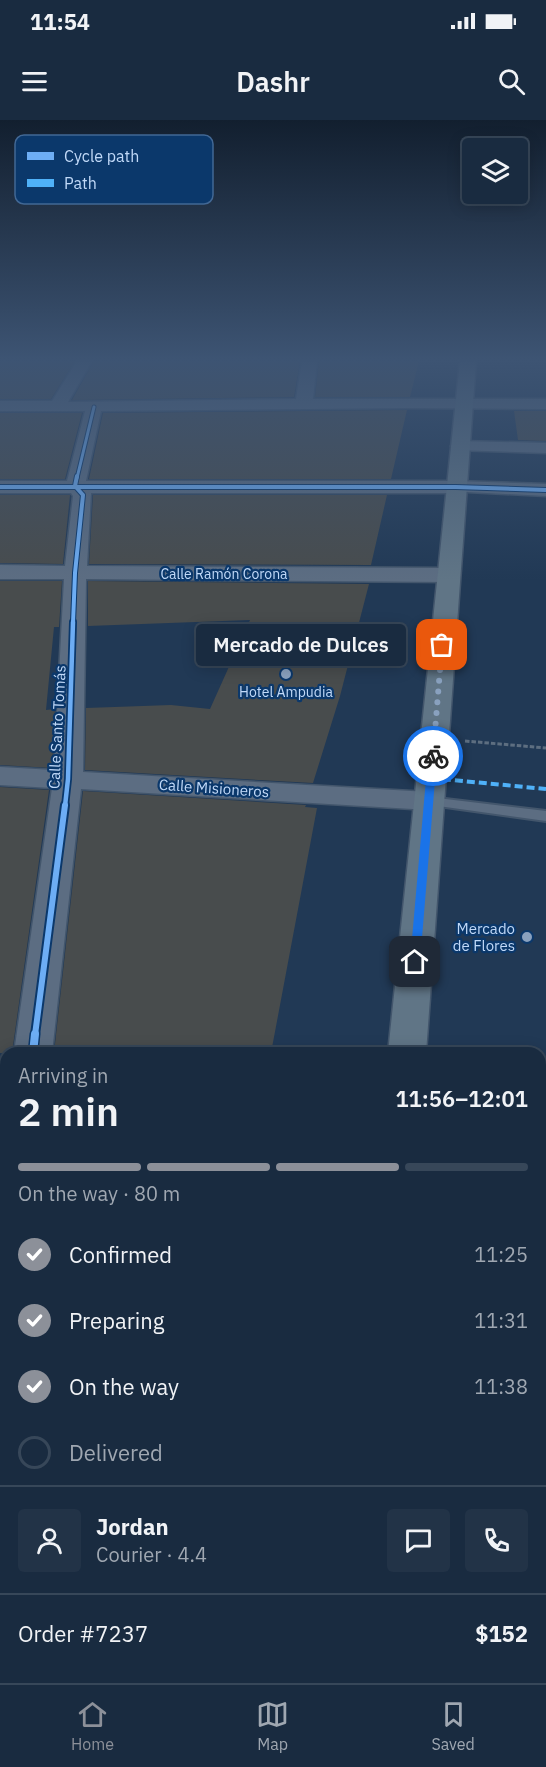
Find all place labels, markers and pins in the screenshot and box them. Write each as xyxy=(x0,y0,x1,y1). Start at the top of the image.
pin xyxy=(416,619,467,670)
callout: Mercado de Dulces xyxy=(196,624,406,666)
marker: Hotel Ampudia xyxy=(279,667,293,681)
place label: Hotel Ampudia xyxy=(239,683,333,701)
place label: Mercado de Flores xyxy=(453,919,515,955)
marker: Mercado de Flores xyxy=(520,930,534,944)
pin xyxy=(389,936,440,987)

